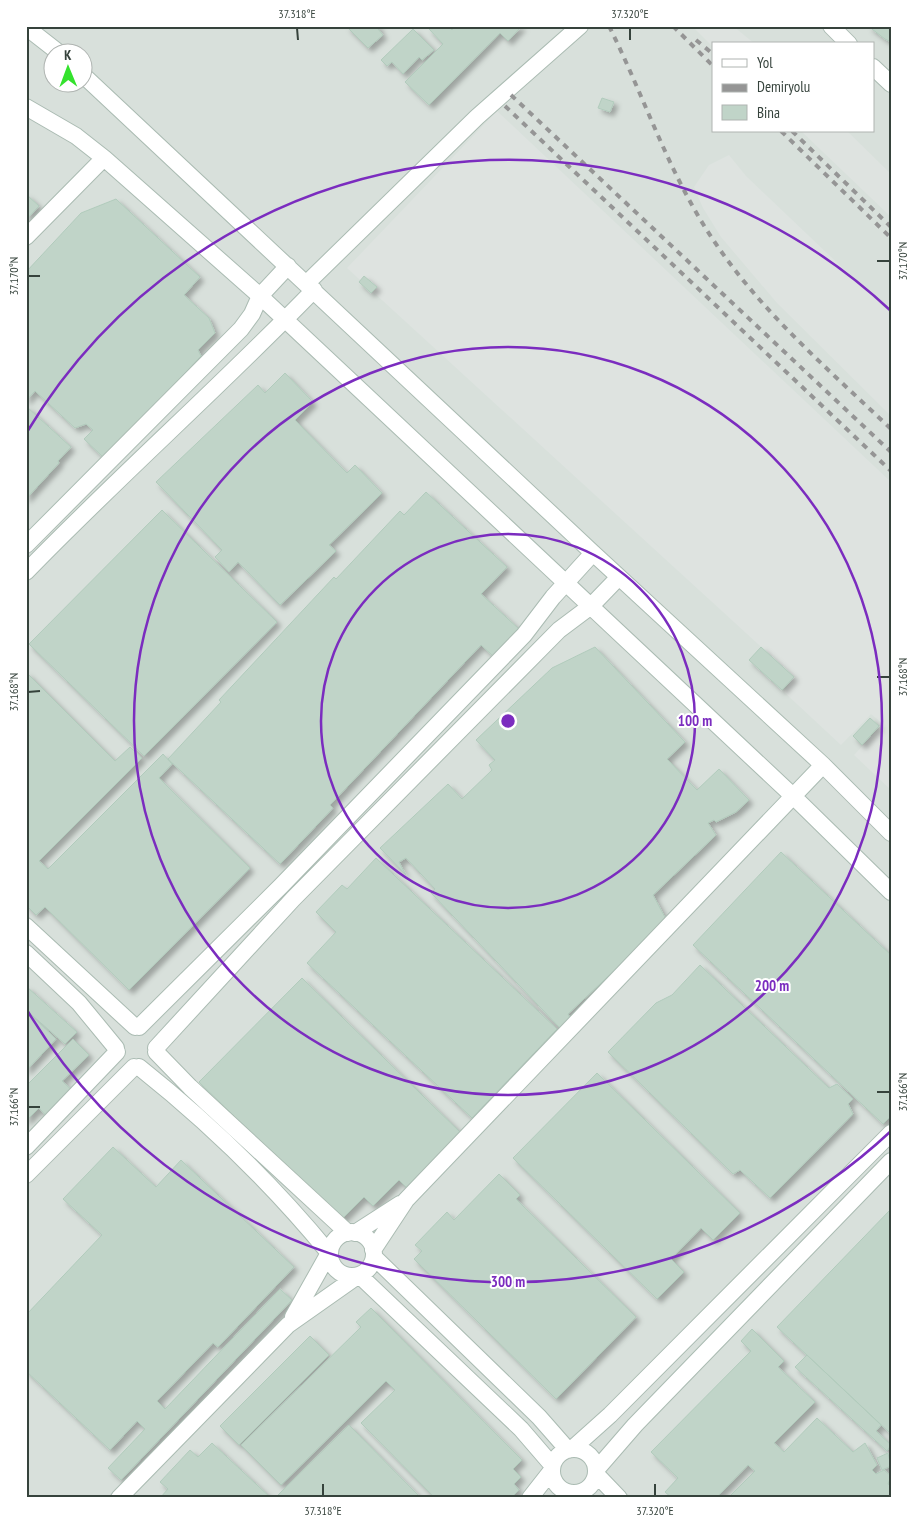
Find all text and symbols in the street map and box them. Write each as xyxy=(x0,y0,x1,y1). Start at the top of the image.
text: 37.318°E xyxy=(278,6,316,21)
text: 37.320°E xyxy=(611,6,649,21)
north arrow xyxy=(42,42,92,92)
legend xyxy=(712,42,874,132)
text: K xyxy=(64,46,72,64)
text: Yol xyxy=(757,53,773,72)
text: Demiryolu xyxy=(757,77,810,96)
text: Bina xyxy=(757,103,780,122)
text: 37.170°N xyxy=(895,242,910,280)
text: 37.170°N xyxy=(6,257,21,295)
text: 37.168°N xyxy=(895,658,910,696)
text: 37.168°N xyxy=(6,673,21,711)
text: 100 m xyxy=(678,711,712,730)
centre of rings xyxy=(499,712,517,730)
text: 200 m xyxy=(755,976,789,995)
text: 37.166°N xyxy=(895,1073,910,1111)
text: 37.166°N xyxy=(6,1088,21,1126)
text: 300 m xyxy=(491,1272,525,1291)
text: 37.318°E xyxy=(304,1503,342,1518)
text: 37.320°E xyxy=(636,1503,674,1518)

